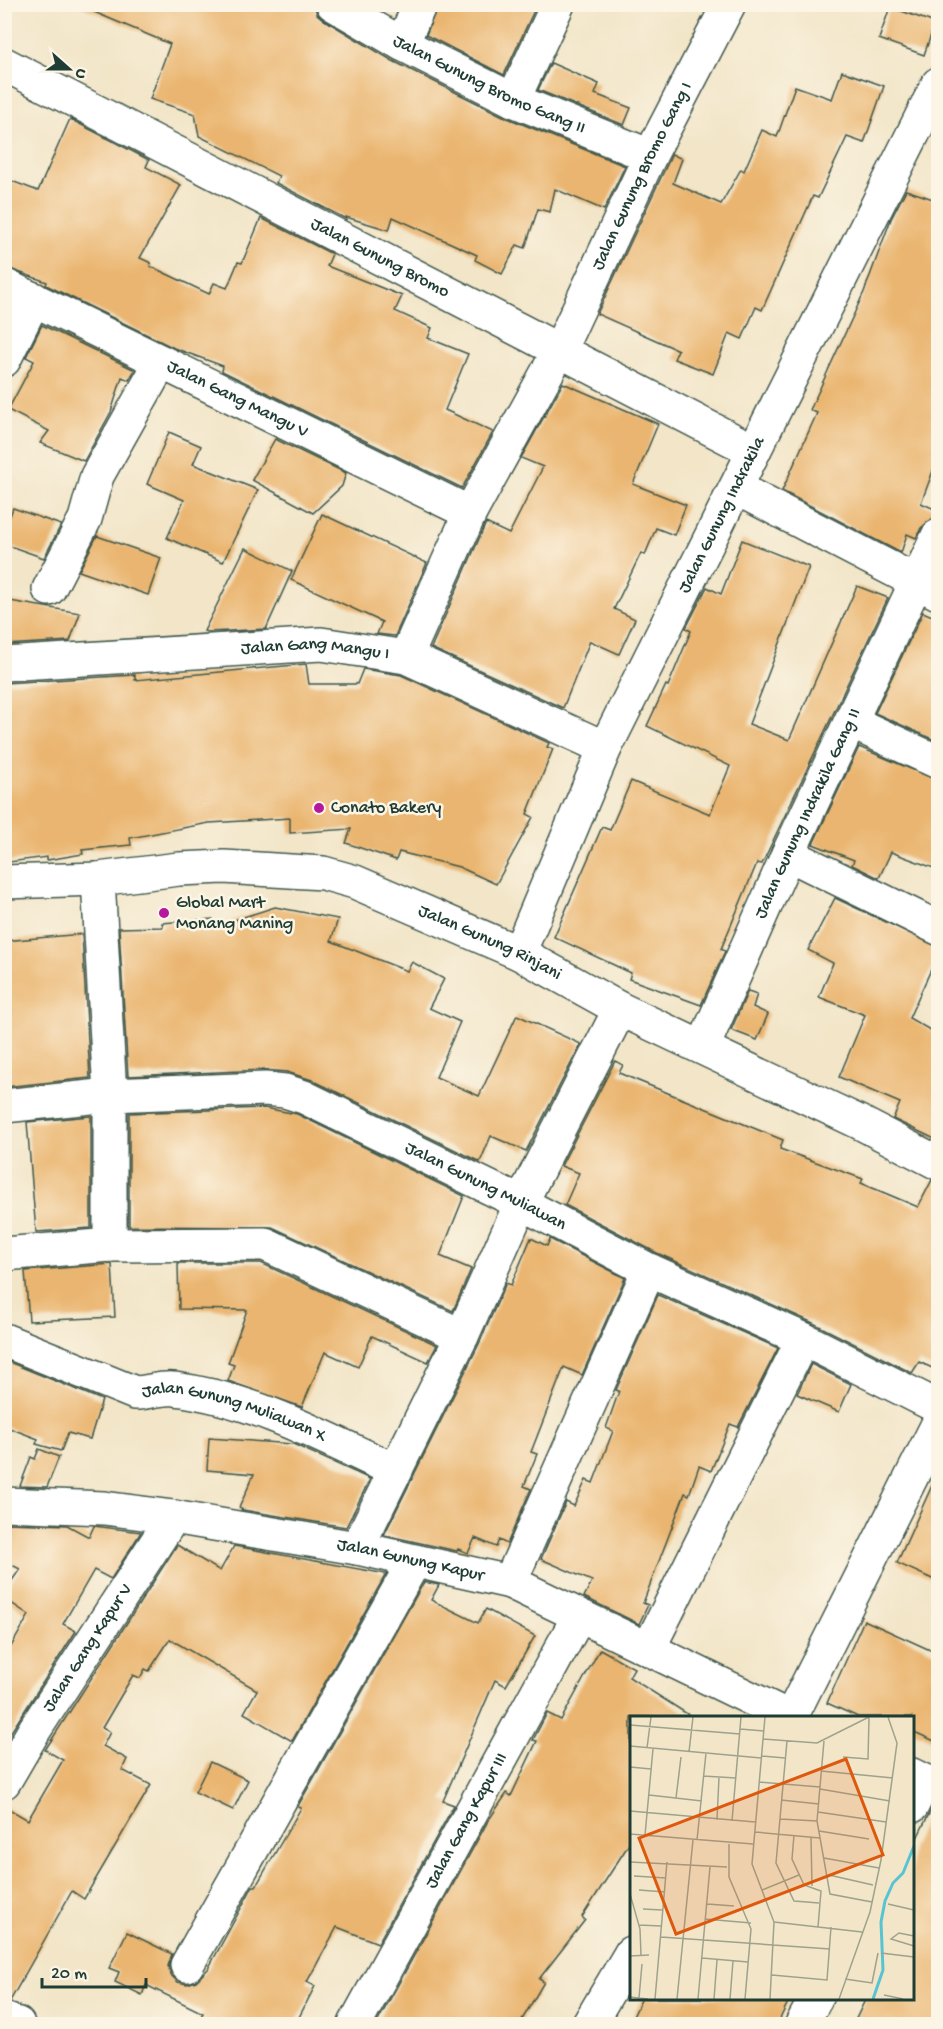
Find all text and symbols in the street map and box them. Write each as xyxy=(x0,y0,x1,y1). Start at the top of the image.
street label: Jalan Gunung Bromo Gang II xyxy=(389,30,588,139)
north arrow xyxy=(39,39,99,99)
text: U xyxy=(69,65,90,82)
street label: Jalan Gunung Bromo Gang I xyxy=(588,79,697,274)
street label: Jalan Gunung Bromo xyxy=(307,213,453,302)
street label: Jalan Gang Mangu V xyxy=(163,356,312,443)
street label: Jalan Gunung Indrakila xyxy=(674,433,770,597)
street label: Jalan Gang Mangu I xyxy=(240,633,391,665)
street label: Jalan Gunung Indrakila Gang II xyxy=(750,705,866,922)
place label: Conato Bakery xyxy=(331,798,441,819)
marker: Conato Bakery xyxy=(312,801,326,815)
place label: Global Mart Monang Maning xyxy=(176,893,293,935)
street label: Jalan Gunung Rinjani xyxy=(415,900,565,985)
marker: Global Mart Monang Maning xyxy=(157,906,171,920)
street label: Jalan Gunung Muliawan xyxy=(401,1137,570,1235)
street label: Jalan Gunung Muliawan X xyxy=(140,1378,331,1448)
street label: Jalan Gunung Kapur xyxy=(335,1534,487,1587)
street label: Jalan Gang Kapur V xyxy=(38,1580,137,1716)
inset map xyxy=(630,1716,913,1999)
street label: Jalan Gang Kapur III xyxy=(421,1749,512,1892)
scale bar xyxy=(42,1951,146,1989)
text: 20 m xyxy=(51,1964,87,1985)

